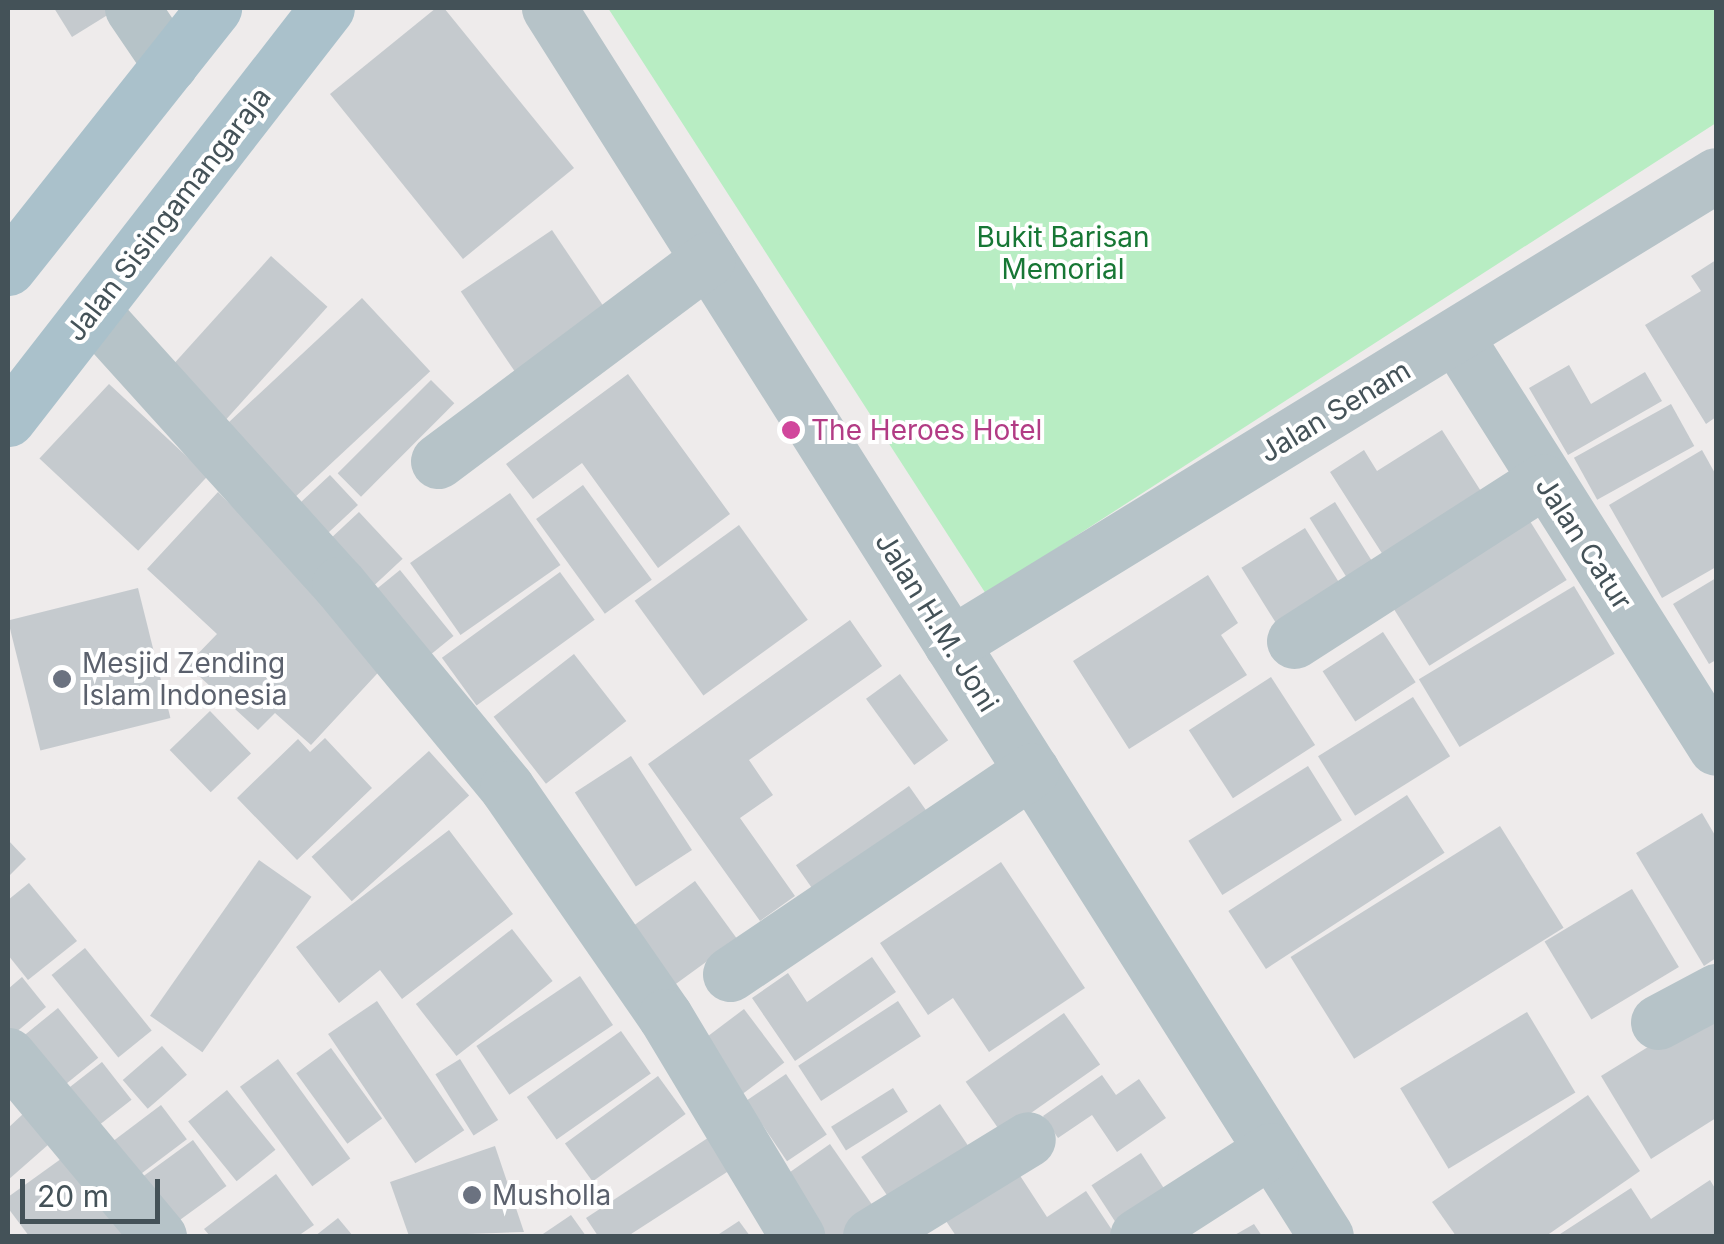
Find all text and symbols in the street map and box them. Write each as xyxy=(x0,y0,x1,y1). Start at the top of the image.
street label: Jalan Sisingamangaraja xyxy=(58,80,278,348)
park label: Bukit Barisan Memorial xyxy=(977,220,1149,286)
street label: Jalan Senam xyxy=(1254,353,1416,469)
place label: The Heroes Hotel xyxy=(811,413,1042,447)
marker: The Heroes Hotel xyxy=(780,419,802,441)
street label: Jalan Catur xyxy=(1529,471,1639,615)
street label: Jalan H.M. Joni xyxy=(868,526,1006,718)
place label: Mesjid Zending Islam Indonesia xyxy=(82,646,287,712)
marker: Mesjid Zending Islam Indonesia xyxy=(51,668,73,690)
scale bar xyxy=(25,1159,165,1221)
text: 20 m xyxy=(37,1178,109,1214)
place label: Musholla xyxy=(492,1178,611,1212)
marker: Musholla xyxy=(461,1184,483,1206)

